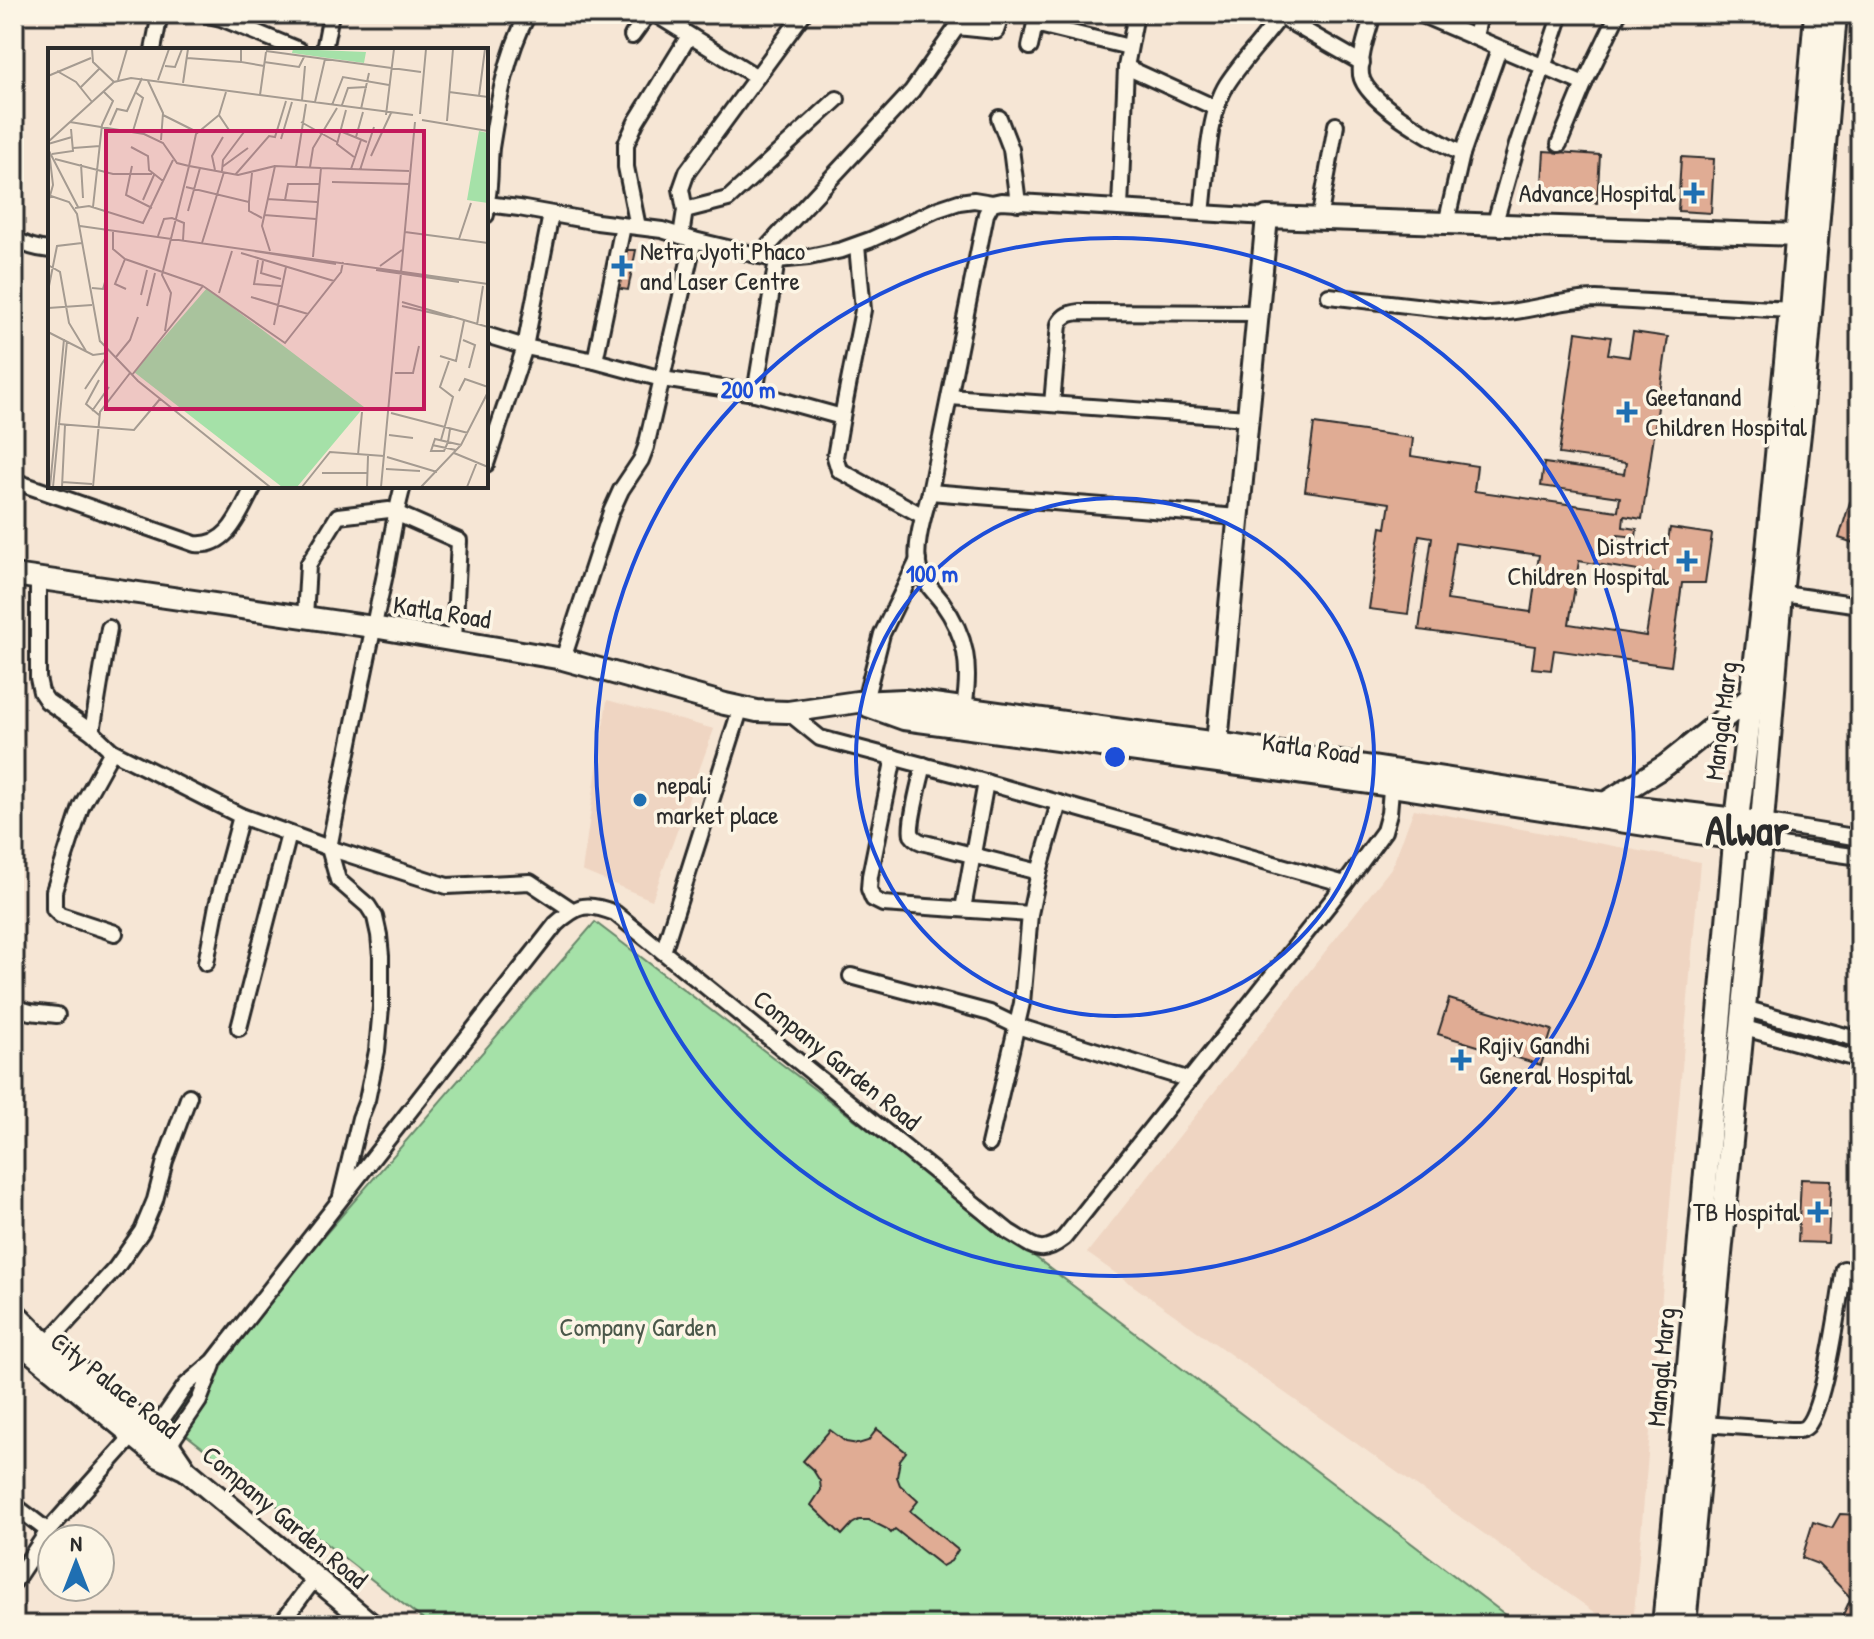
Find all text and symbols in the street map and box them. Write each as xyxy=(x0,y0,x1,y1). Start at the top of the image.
inset map xyxy=(48,48,488,488)
place label: Advance Hospital xyxy=(1519,175,1676,210)
marker: Advance Hospital xyxy=(1683,182,1705,204)
place label: Netra Jyoti Phaco and Laser Centre xyxy=(640,233,805,298)
marker: Netra Jyoti Phaco and Laser Centre xyxy=(611,255,633,277)
text: 200 m xyxy=(721,373,775,405)
place label: Geetanand Children Hospital xyxy=(1645,379,1807,444)
marker: Geetanand Children Hospital xyxy=(1616,401,1638,423)
place label: District Children Hospital xyxy=(1507,528,1670,593)
marker: District Children Hospital xyxy=(1676,550,1698,572)
text: 100 m xyxy=(906,557,958,589)
street label: Katla Road xyxy=(391,587,493,636)
street label: Mangal Marg xyxy=(1696,660,1745,782)
street label: Katla Road xyxy=(1260,723,1362,772)
centre of rings xyxy=(1101,743,1129,771)
place label: nepali market place xyxy=(656,767,779,832)
marker: nepali market place xyxy=(631,791,649,809)
district label: Alwar xyxy=(1705,801,1790,858)
street label: Company Garden Road xyxy=(746,981,928,1138)
place label: Rajiv Gandhi General Hospital xyxy=(1479,1027,1633,1092)
marker: Rajiv Gandhi General Hospital xyxy=(1450,1049,1472,1071)
place label: TB Hospital xyxy=(1693,1194,1800,1229)
marker: TB Hospital xyxy=(1807,1201,1829,1223)
street label: Mangal Marg xyxy=(1638,1306,1683,1428)
park label: Company Garden xyxy=(559,1309,717,1344)
street label: City Palace Road xyxy=(44,1323,187,1446)
street label: Company Garden Road xyxy=(195,1437,375,1596)
north arrow xyxy=(36,1523,116,1603)
text: N xyxy=(70,1528,82,1558)

